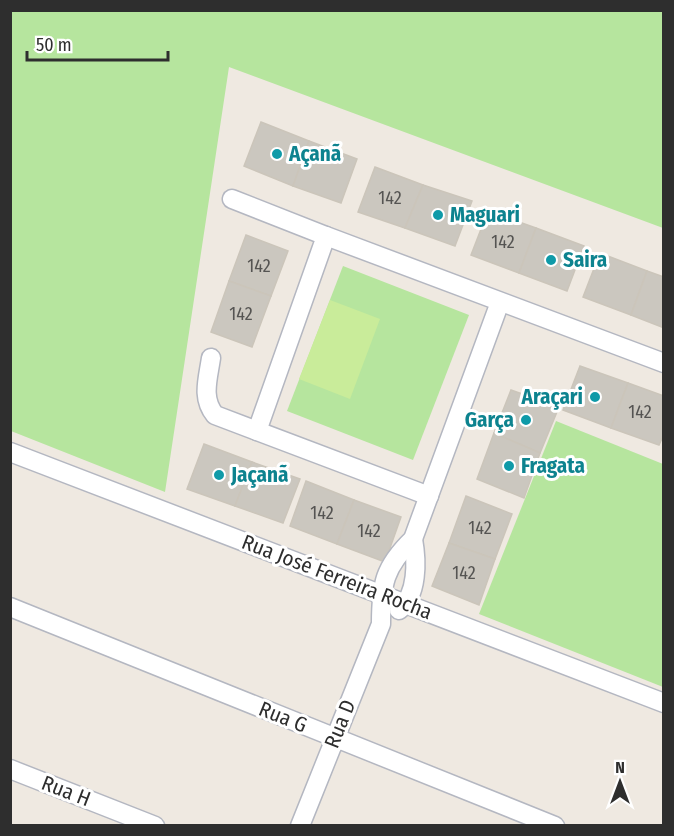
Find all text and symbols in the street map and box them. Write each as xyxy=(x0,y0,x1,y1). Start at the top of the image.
scale bar xyxy=(27,24,168,62)
text: 50 m xyxy=(36,34,72,56)
place label: Açanã xyxy=(288,141,341,167)
marker: Açanã xyxy=(270,147,284,161)
house number: 142 xyxy=(378,187,402,209)
place label: Maguari xyxy=(450,202,520,228)
marker: Maguari xyxy=(431,208,445,222)
house number: 142 xyxy=(491,231,515,253)
place label: Saira xyxy=(563,247,607,273)
marker: Saira xyxy=(544,253,558,267)
house number: 142 xyxy=(247,255,271,277)
house number: 142 xyxy=(229,303,253,325)
place label: Araçari xyxy=(521,384,583,410)
marker: Araçari xyxy=(588,390,602,404)
house number: 142 xyxy=(628,401,652,423)
place label: Garça xyxy=(465,407,514,433)
marker: Garça xyxy=(519,413,533,427)
place label: Fragata xyxy=(521,453,585,479)
marker: Fragata xyxy=(502,459,516,473)
place label: Jaçanã xyxy=(230,462,288,488)
marker: Jaçanã xyxy=(212,468,226,482)
house number: 142 xyxy=(310,502,334,524)
house number: 142 xyxy=(468,517,492,539)
house number: 142 xyxy=(357,520,381,542)
street label: Rua José Ferreira Rocha xyxy=(238,529,436,625)
house number: 142 xyxy=(452,562,476,584)
street label: Rua G xyxy=(255,696,311,738)
street label: Rua D xyxy=(319,696,361,752)
north arrow xyxy=(590,752,650,812)
text: N xyxy=(615,758,625,777)
street label: Rua H xyxy=(38,770,94,812)

